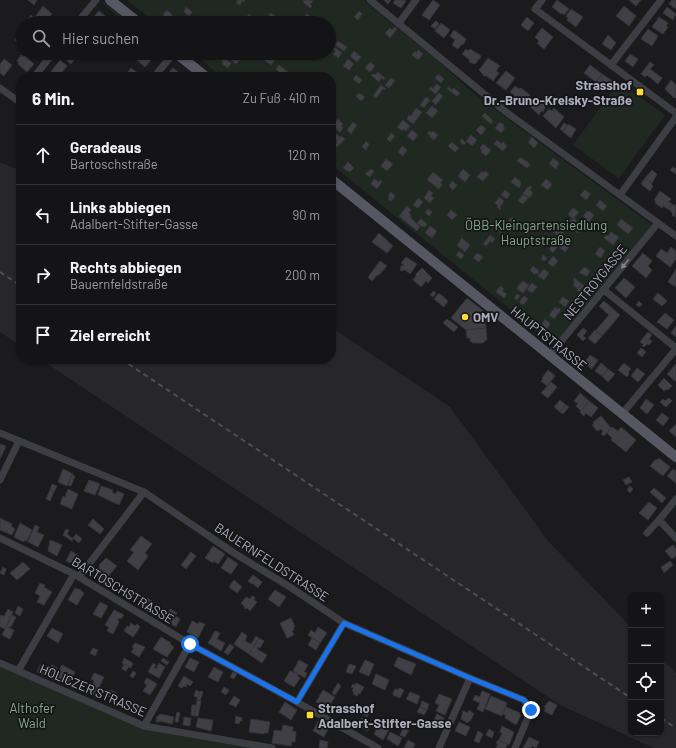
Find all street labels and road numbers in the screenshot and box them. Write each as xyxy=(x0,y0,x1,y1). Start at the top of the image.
street label: NESTROYGASSE xyxy=(560,241,630,323)
street label: HAUPTSTRASSE xyxy=(508,302,590,374)
street label: BAUERNFELDSTRASSE xyxy=(212,519,332,605)
street label: BARTOSCHSTRASSE xyxy=(69,553,177,627)
street label: HOLICZER STRASSE xyxy=(37,660,149,720)

